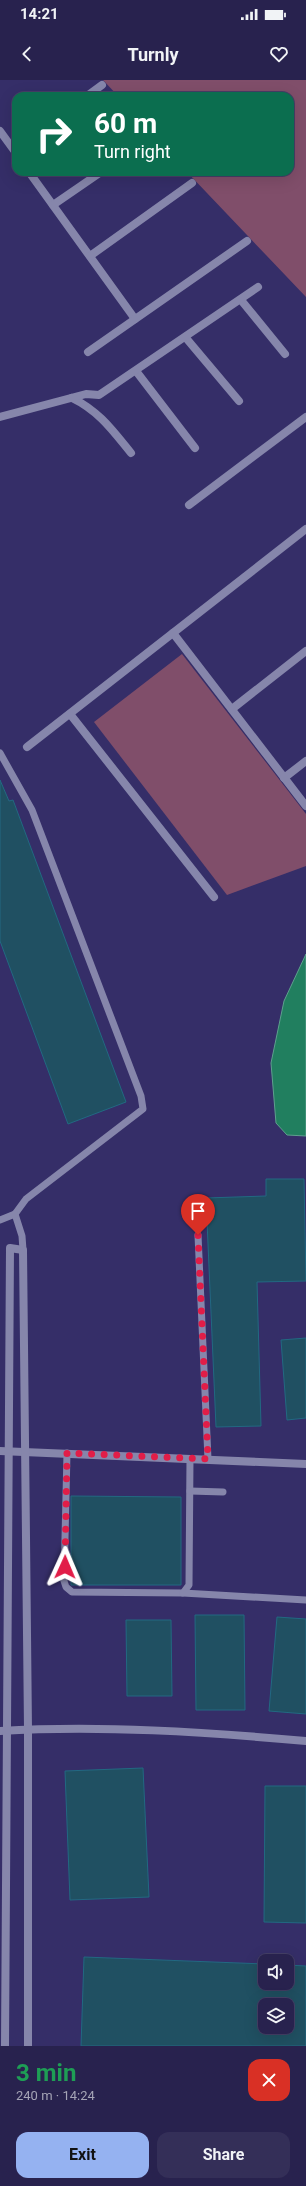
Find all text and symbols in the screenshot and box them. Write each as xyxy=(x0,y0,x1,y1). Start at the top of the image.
text: 14:21 xyxy=(20,5,59,23)
icon: back xyxy=(16,43,38,65)
icon: heart xyxy=(268,43,290,65)
text: Turnly xyxy=(127,44,179,65)
text: 60 m xyxy=(94,107,157,140)
icon: right xyxy=(28,108,80,160)
text: Turn right xyxy=(94,141,171,162)
pin xyxy=(181,1194,215,1235)
icon: arrive xyxy=(187,1200,209,1222)
position arrow xyxy=(44,1546,86,1588)
map controls xyxy=(258,1954,294,2034)
button: sound xyxy=(258,1954,294,1990)
button: layers xyxy=(258,1998,294,2034)
text: 3 min xyxy=(16,2059,76,2087)
button: close xyxy=(248,2059,290,2101)
text: 240 m · 14:24 xyxy=(16,2088,95,2103)
button: Exit xyxy=(16,2132,149,2178)
button: Share xyxy=(157,2132,290,2178)

